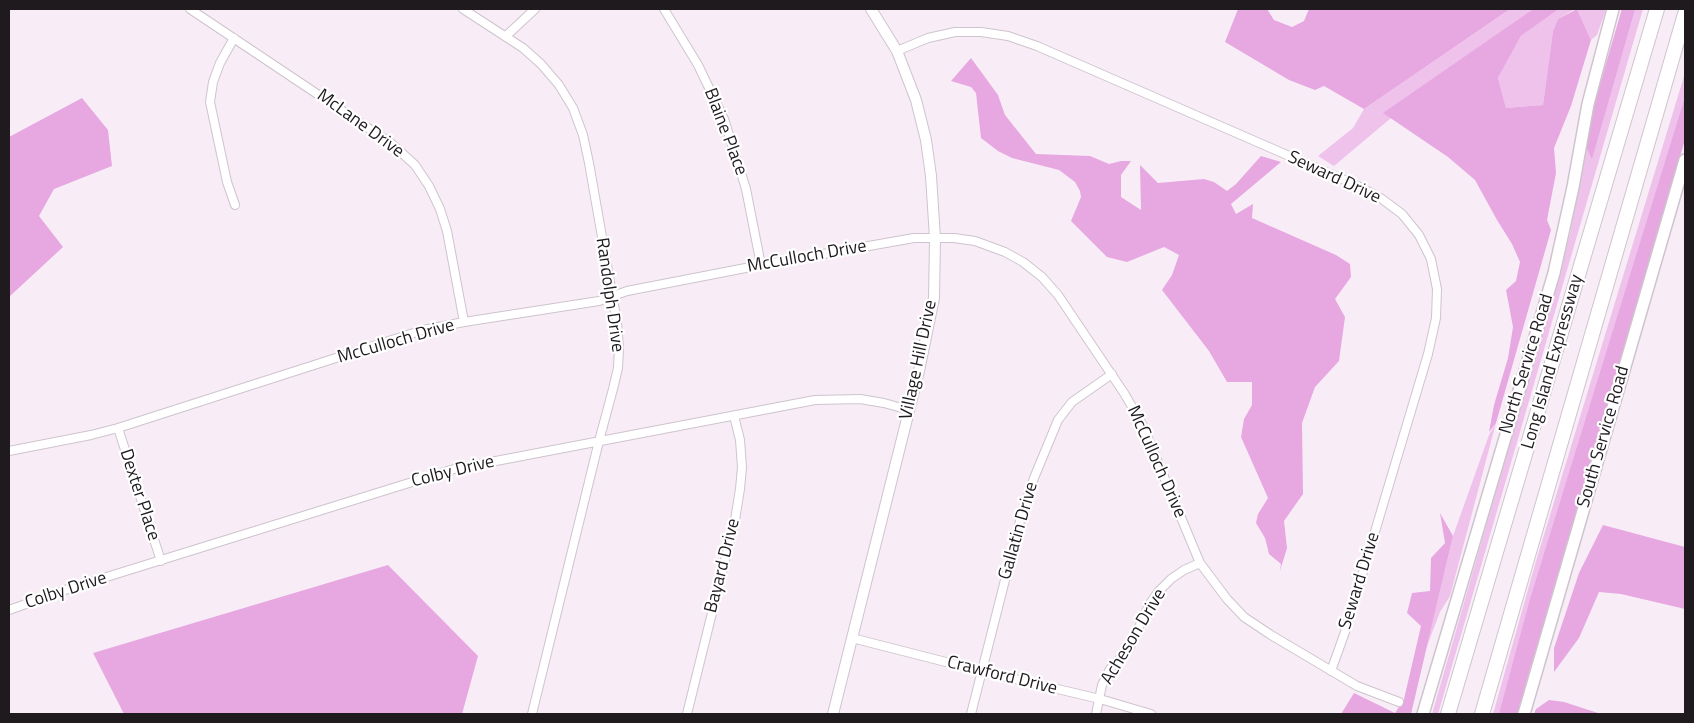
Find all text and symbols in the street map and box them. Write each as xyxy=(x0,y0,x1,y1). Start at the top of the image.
street label: McLane Drive xyxy=(312,85,408,163)
street label: Blaine Place xyxy=(699,85,751,179)
street label: Seward Drive xyxy=(1284,147,1384,209)
street label: Randolph Drive xyxy=(590,236,628,354)
street label: McCulloch Drive xyxy=(746,236,868,278)
street label: Long Island Expressway xyxy=(1518,272,1588,452)
street label: North Service Road xyxy=(1495,291,1559,437)
street label: Village Hill Drive xyxy=(896,298,942,422)
street label: McCulloch Drive xyxy=(335,315,457,369)
street label: South Service Road xyxy=(1573,364,1635,510)
street label: McCulloch Drive xyxy=(1122,402,1190,522)
street label: Dexter Place xyxy=(114,446,164,544)
street label: Colby Drive xyxy=(409,451,497,493)
street label: Gallatin Drive xyxy=(995,480,1043,582)
street label: Bayard Drive xyxy=(701,517,745,615)
street label: Seward Drive xyxy=(1335,530,1385,632)
street label: Colby Drive xyxy=(22,568,110,614)
street label: Acheson Drive xyxy=(1097,585,1171,689)
street label: Crawford Drive xyxy=(945,652,1059,700)

